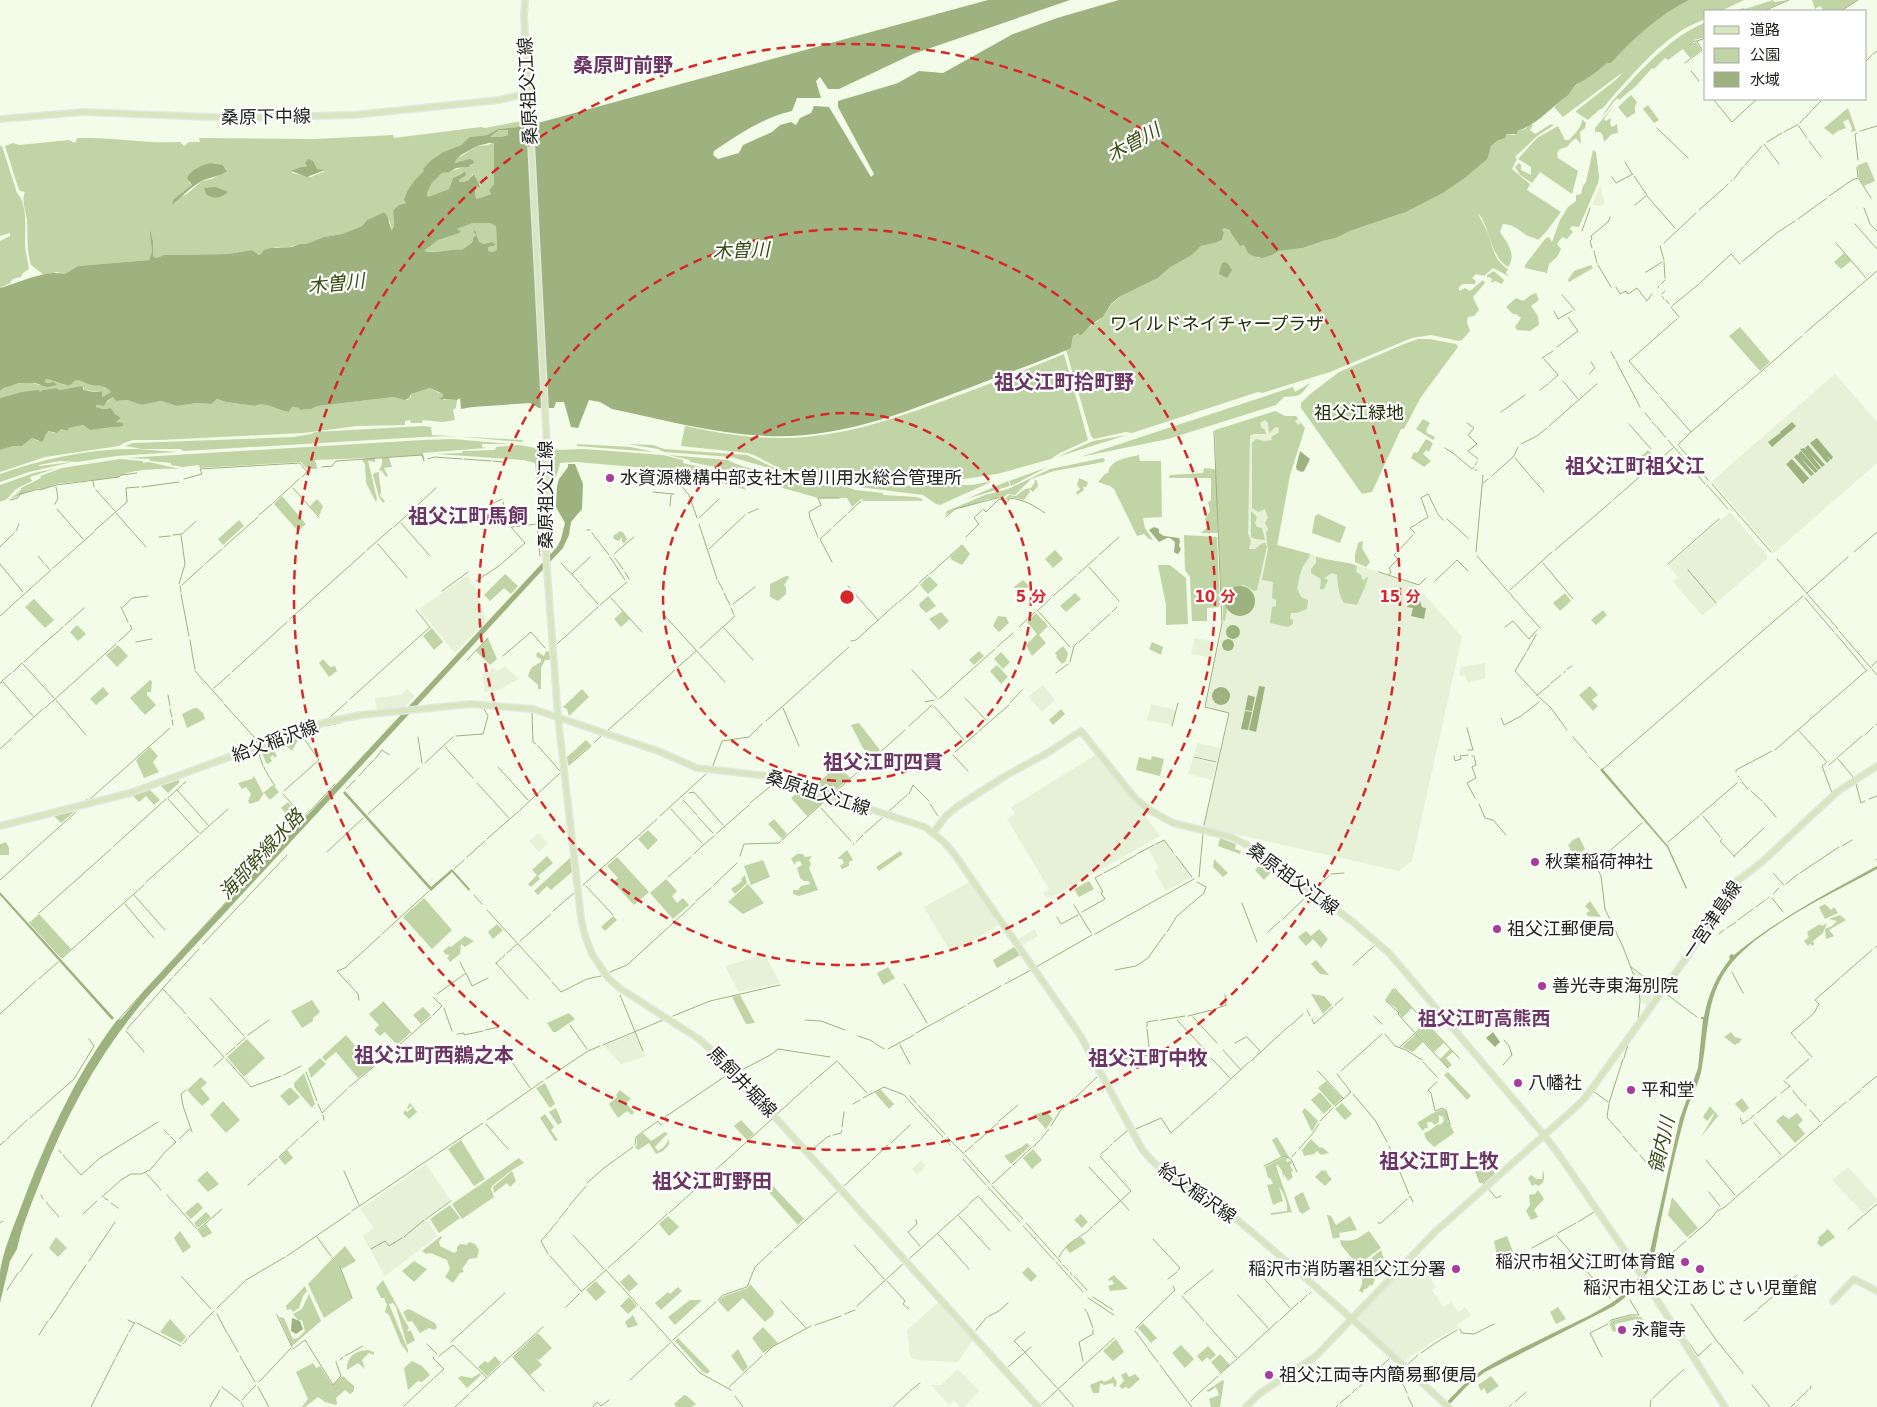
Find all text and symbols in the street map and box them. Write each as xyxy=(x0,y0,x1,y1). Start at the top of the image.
legend xyxy=(1704,10,1867,100)
text: 道路 xyxy=(1750,21,1780,39)
street label: 桑原祖父江線 xyxy=(514,37,541,146)
text: 公園 xyxy=(1750,46,1780,64)
district label: 桑原町前野 xyxy=(573,53,673,77)
text: 水域 xyxy=(1750,71,1780,89)
street label: 桑原下中線 xyxy=(221,105,311,128)
water label: 木曽川 xyxy=(1103,118,1165,165)
water label: 木曽川 xyxy=(712,238,772,262)
water label: 木曽川 xyxy=(306,269,367,297)
park label: ワイルドネイチャープラザ xyxy=(1110,313,1324,334)
district label: 祖父江町拾町野 xyxy=(994,370,1134,394)
park label: 祖父江緑地 xyxy=(1314,402,1404,423)
street label: 桑原祖父江線 xyxy=(535,441,556,549)
district label: 祖父江町祖父江 xyxy=(1565,454,1705,478)
place label: 水資源機構中部支社木曽川用水総合管理所 xyxy=(620,467,962,488)
marker: 水資源機構中部支社木曽川用水総合管理所 xyxy=(604,472,616,484)
district label: 祖父江町馬飼 xyxy=(408,504,528,528)
centre of rings xyxy=(838,588,856,606)
text: 5 分 xyxy=(1016,588,1046,606)
text: 10 分 xyxy=(1194,588,1236,606)
text: 15 分 xyxy=(1379,588,1421,606)
street label: 給父稲沢線 xyxy=(229,715,321,766)
district label: 祖父江町四貫 xyxy=(823,750,943,774)
street label: 桑原祖父江線 xyxy=(764,766,873,819)
water label: 海部幹線水路 xyxy=(214,803,309,903)
street label: 桑原祖父江線 xyxy=(1243,838,1343,919)
place label: 秋葉稲荷神社 xyxy=(1545,851,1653,872)
marker: 秋葉稲荷神社 xyxy=(1529,856,1541,868)
street label: 一宮津島線 xyxy=(1678,877,1745,963)
place label: 祖父江郵便局 xyxy=(1507,918,1615,939)
marker: 祖父江郵便局 xyxy=(1491,923,1503,935)
place label: 善光寺東海別院 xyxy=(1552,975,1678,996)
marker: 善光寺東海別院 xyxy=(1536,980,1548,992)
district label: 祖父江町高熊西 xyxy=(1417,1007,1551,1029)
street label: 馬飼井堀線 xyxy=(704,1042,781,1121)
district label: 祖父江町西鵜之本 xyxy=(354,1043,514,1067)
district label: 祖父江町中牧 xyxy=(1088,1046,1208,1070)
place label: 八幡社 xyxy=(1528,1072,1582,1093)
marker: 八幡社 xyxy=(1512,1077,1524,1089)
place label: 平和堂 xyxy=(1641,1079,1695,1100)
marker: 平和堂 xyxy=(1625,1084,1637,1096)
water label: 領内川 xyxy=(1644,1113,1679,1175)
district label: 祖父江町上牧 xyxy=(1379,1149,1499,1173)
street label: 給父稲沢線 xyxy=(1154,1158,1240,1227)
district label: 祖父江町野田 xyxy=(652,1169,772,1193)
place label: 稲沢市祖父江町体育館 xyxy=(1495,1251,1675,1272)
marker: 稲沢市祖父江町体育館 xyxy=(1679,1256,1691,1268)
place label: 稲沢市消防署祖父江分署 xyxy=(1248,1258,1446,1279)
marker: 稲沢市消防署祖父江分署 xyxy=(1450,1263,1462,1275)
marker: 稲沢市祖父江あじさい児童館 xyxy=(1694,1263,1706,1275)
place label: 稲沢市祖父江あじさい児童館 xyxy=(1583,1277,1817,1298)
place label: 永龍寺 xyxy=(1632,1319,1686,1340)
marker: 永龍寺 xyxy=(1616,1324,1628,1336)
place label: 祖父江両寺内簡易郵便局 xyxy=(1279,1364,1477,1385)
marker: 祖父江両寺内簡易郵便局 xyxy=(1263,1369,1275,1381)

